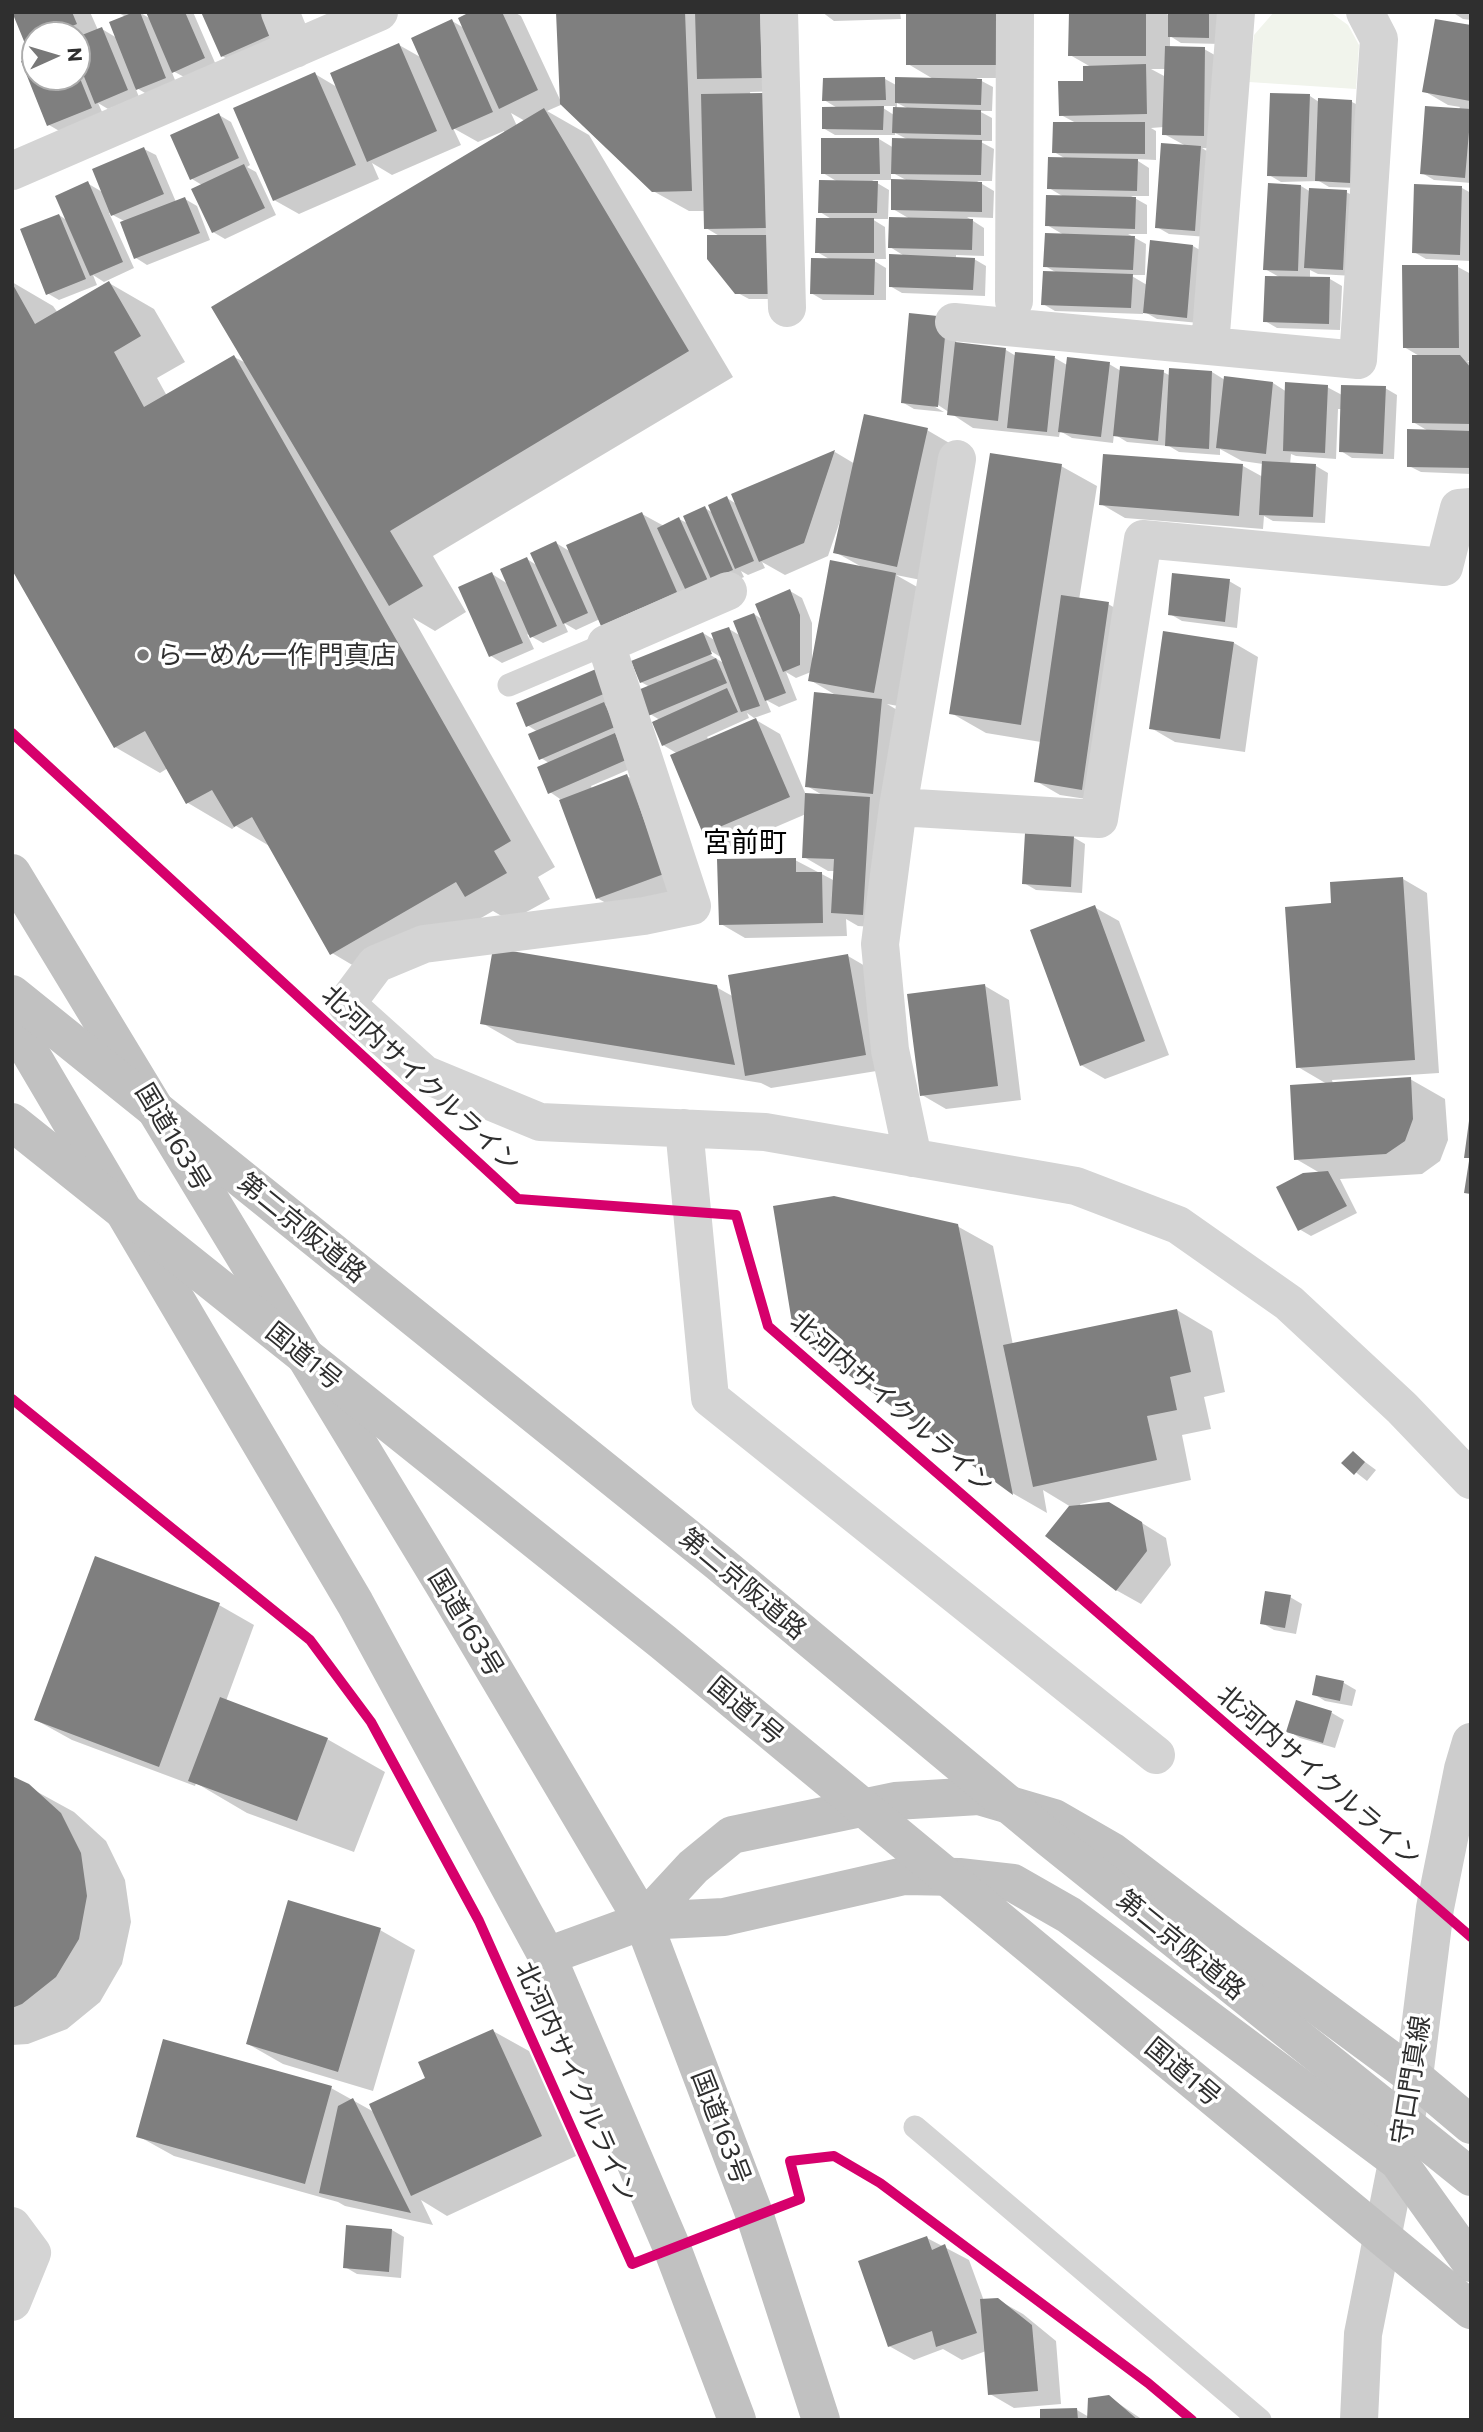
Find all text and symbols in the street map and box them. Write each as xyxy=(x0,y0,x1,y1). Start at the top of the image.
north arrow xyxy=(21,21,91,91)
text: N xyxy=(63,47,87,63)
place label: らーめん一作 門真店 xyxy=(157,639,396,671)
marker: らーめん一作 門真店 xyxy=(135,647,151,663)
district label: 宮前町 xyxy=(703,826,787,860)
street label: 北河内サイクルライン xyxy=(315,979,527,1179)
street label: 国道163号 xyxy=(129,1078,217,1196)
street label: 第二京阪道路 xyxy=(232,1167,372,1289)
street label: 北河内サイクルライン xyxy=(784,1306,1000,1500)
street label: 国道1号 xyxy=(260,1316,348,1396)
street label: 第二京阪道路 xyxy=(673,1522,813,1646)
street label: 国道163号 xyxy=(422,1564,510,1682)
street label: 国道1号 xyxy=(702,1670,790,1752)
street label: 北河内サイクルライン xyxy=(1211,1679,1427,1873)
street label: 第二京阪道路 xyxy=(1111,1884,1251,2006)
street label: 北河内サイクルライン xyxy=(509,1957,643,2207)
street label: 守口門真線 xyxy=(1385,2013,1437,2147)
street label: 国道1号 xyxy=(1139,2031,1227,2113)
street label: 国道163号 xyxy=(685,2066,757,2188)

